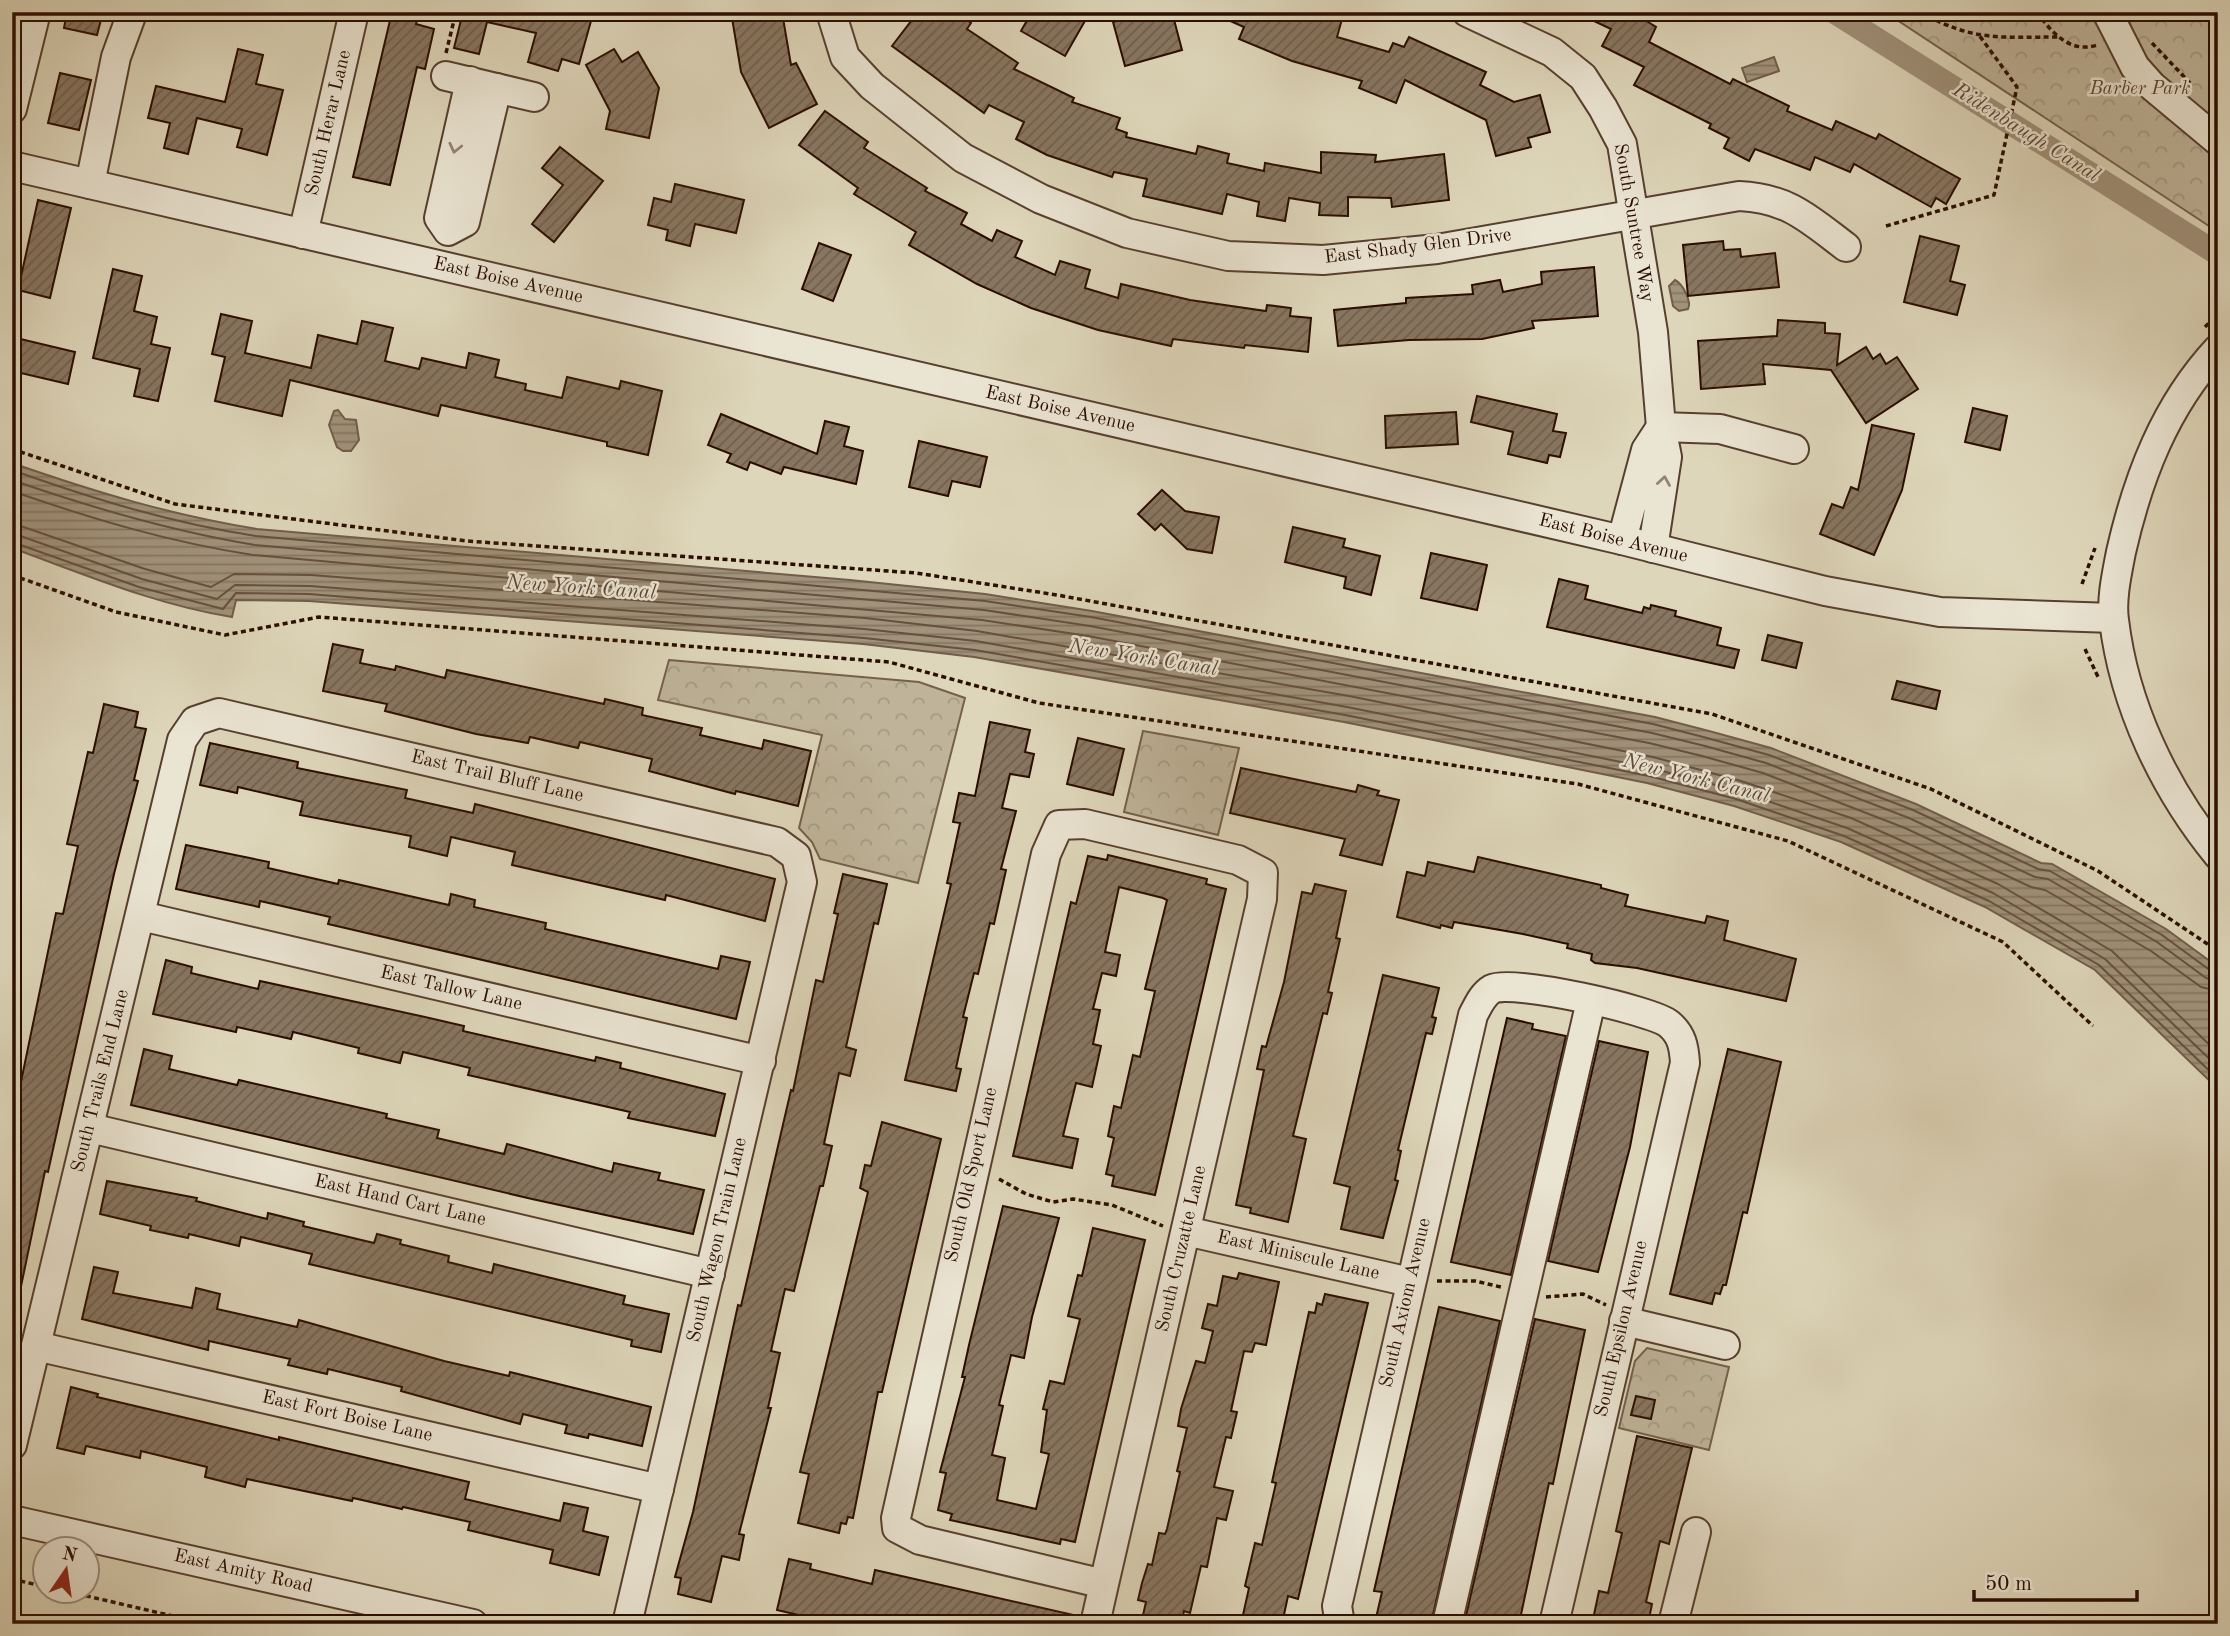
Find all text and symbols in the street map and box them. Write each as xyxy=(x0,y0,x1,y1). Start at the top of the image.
street label: South Herar Lane xyxy=(303,48,355,198)
water label: Ridenbaugh Canal xyxy=(1948,79,2103,187)
park label: Barber Park xyxy=(2088,80,2191,99)
one-way arrow xyxy=(449,142,463,154)
street label: South Suntree Way xyxy=(1610,142,1656,304)
street label: East Shady Glen Drive xyxy=(1323,226,1513,268)
street label: East Boise Avenue xyxy=(431,255,585,307)
street label: East Boise Avenue xyxy=(983,384,1137,436)
one-way arrow xyxy=(1656,475,1671,486)
street label: East Boise Avenue xyxy=(1536,511,1690,567)
water label: New York Canal xyxy=(504,572,657,604)
water label: New York Canal xyxy=(1066,636,1219,680)
street label: East Trail Bluff Lane xyxy=(409,748,585,806)
water label: New York Canal xyxy=(1619,750,1772,807)
street label: East Tallow Lane xyxy=(378,963,524,1015)
street label: South Trails End Lane xyxy=(69,988,133,1174)
street label: South Old Sport Lane xyxy=(943,1086,1001,1264)
street label: South Wagon Train Lane xyxy=(685,1136,751,1344)
street label: South Cruzatte Lane xyxy=(1154,1164,1210,1334)
street label: East Hand Cart Lane xyxy=(312,1172,488,1230)
street label: South Axiom Avenue xyxy=(1377,1216,1435,1390)
street label: East Miniscule Lane xyxy=(1215,1228,1381,1284)
street label: South Epsilon Avenue xyxy=(1592,1239,1652,1419)
street label: East Fort Boise Lane xyxy=(260,1388,434,1446)
north arrow xyxy=(32,1534,102,1604)
text: N xyxy=(60,1545,79,1567)
street label: East Amity Road xyxy=(172,1547,314,1597)
scale bar xyxy=(1974,1559,2137,1603)
text: 50 m xyxy=(1985,1574,2032,1595)

